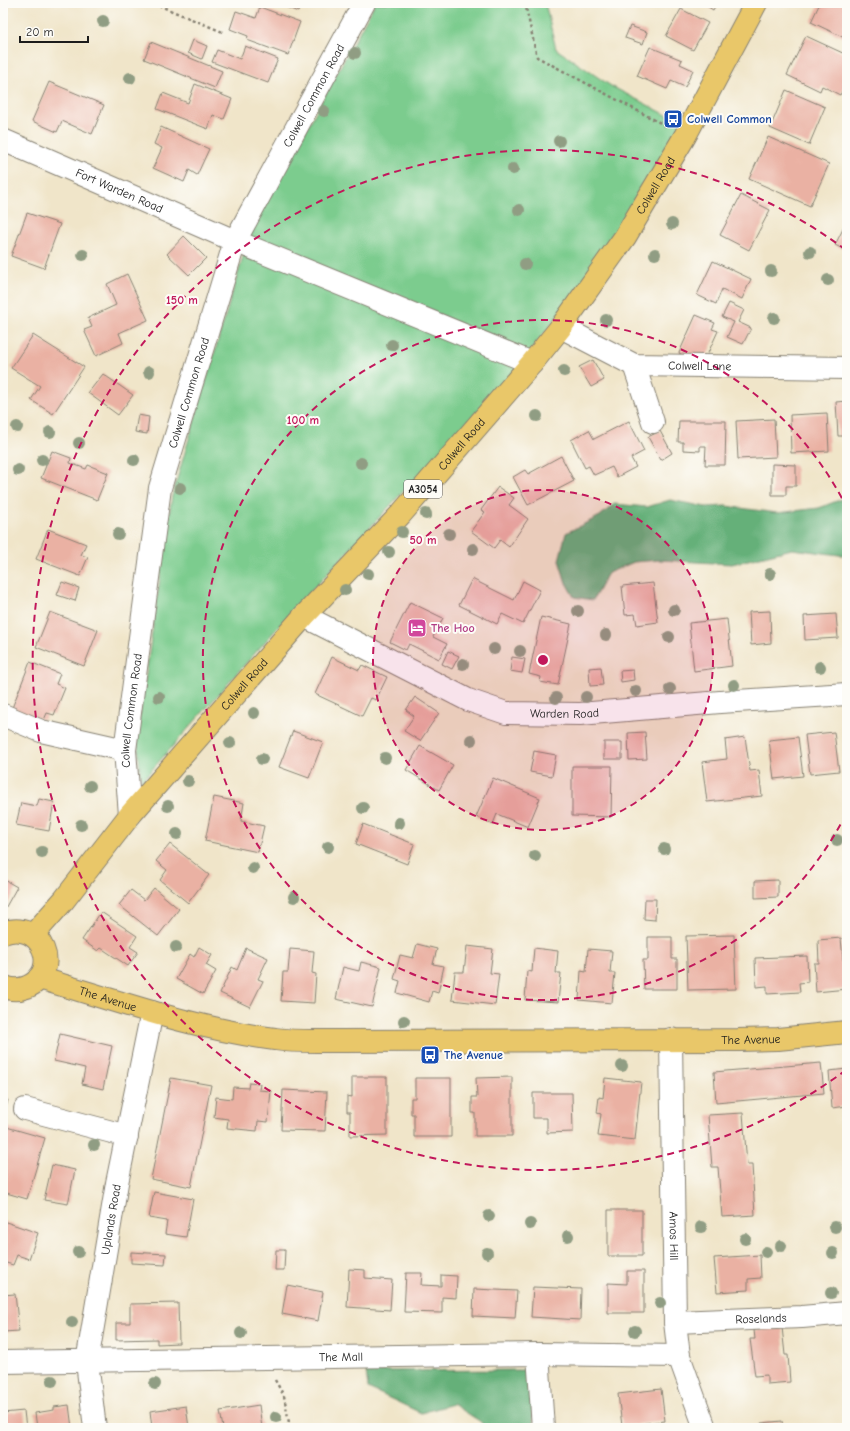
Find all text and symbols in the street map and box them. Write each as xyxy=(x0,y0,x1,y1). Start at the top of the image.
scale bar xyxy=(20,18,88,44)
text: 20 m xyxy=(26,25,54,39)
street label: Colwell Common Road xyxy=(280,42,347,150)
bus stop icon: Colwell Common xyxy=(662,108,684,130)
place label: Colwell Common xyxy=(687,112,772,126)
street label: Colwell Road xyxy=(633,154,678,217)
street label: Fort Warden Road xyxy=(74,166,165,216)
text: 150 m xyxy=(166,293,198,307)
street label: Colwell Common Road xyxy=(165,336,212,450)
street label: Colwell Lane xyxy=(668,358,731,373)
text: 100 m xyxy=(287,413,319,427)
street label: Colwell Road xyxy=(435,415,488,473)
road number: A3054 xyxy=(404,480,442,498)
text: 50 m xyxy=(409,533,437,547)
hotel icon: The Hoo xyxy=(406,617,428,639)
place label: The Hoo xyxy=(431,621,475,635)
street label: Colwell Common Road xyxy=(118,653,145,768)
centre of rings xyxy=(536,653,550,667)
street label: Colwell Road xyxy=(218,655,271,713)
street label: Warden Road xyxy=(530,705,600,721)
street label: The Avenue xyxy=(77,984,138,1014)
street label: The Avenue xyxy=(721,1032,781,1047)
bus stop icon: The Avenue xyxy=(419,1044,441,1066)
place label: The Avenue xyxy=(444,1048,503,1062)
street label: Uplands Road xyxy=(98,1183,124,1256)
street label: Amos Hill xyxy=(666,1211,681,1261)
street label: Roselands xyxy=(735,1311,787,1327)
street label: The Mall xyxy=(319,1350,363,1364)

